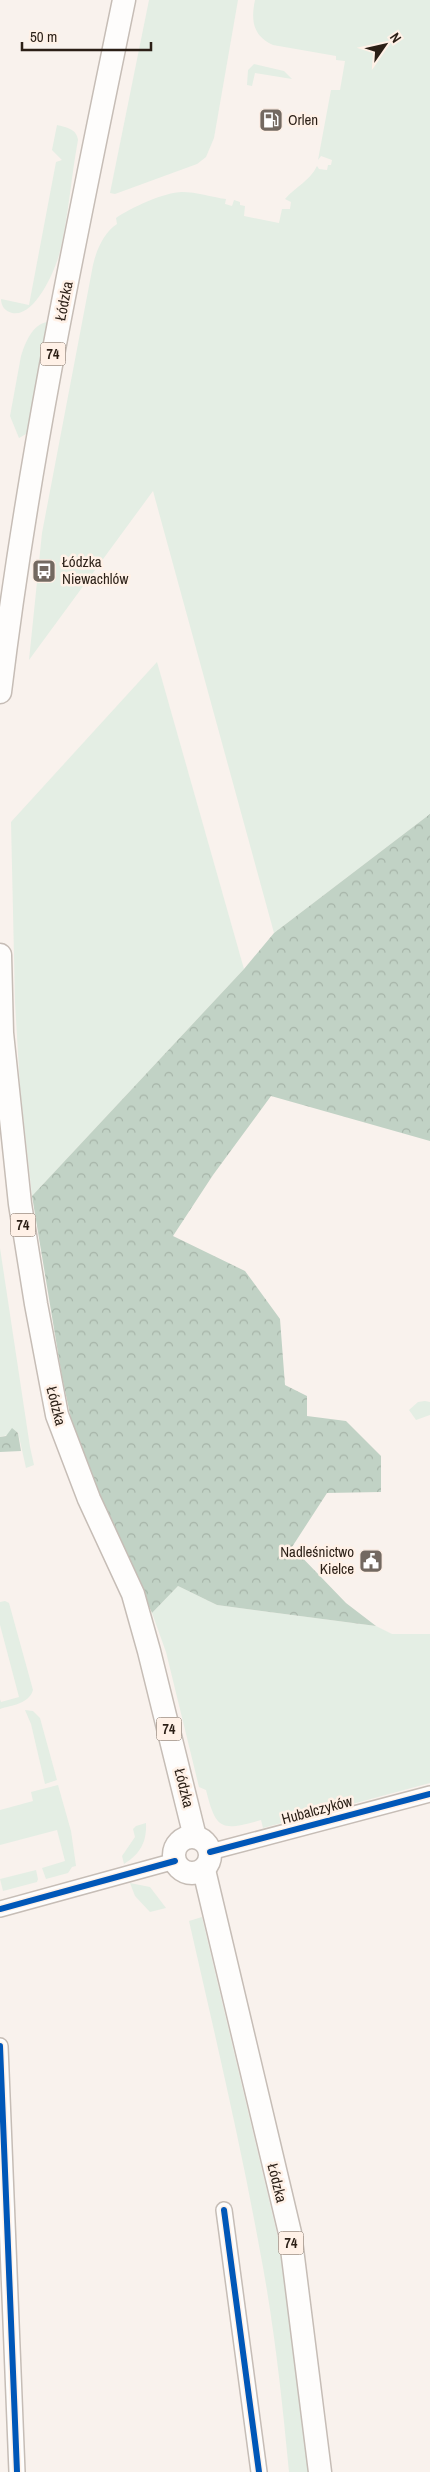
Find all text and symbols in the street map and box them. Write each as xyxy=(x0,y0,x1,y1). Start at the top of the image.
scale bar xyxy=(22,20,151,52)
north arrow xyxy=(360,20,410,70)
text: 50 m xyxy=(30,26,57,47)
text: N xyxy=(386,29,406,46)
fuel station icon: Orlen xyxy=(258,107,284,133)
place label: Orlen xyxy=(288,109,318,130)
street label: Łódzka xyxy=(49,279,78,322)
road number: 74 xyxy=(40,342,66,366)
place label: Łódzka Niewachlów xyxy=(62,551,128,589)
bus stop icon: Łódzka Niewachlów xyxy=(31,558,57,584)
road number: 74 xyxy=(10,1214,36,1236)
street label: Łódzka xyxy=(41,1384,72,1428)
place label: Nadleśnictwo Kielce xyxy=(280,1541,354,1579)
public building icon: Nadleśnictwo Kielce xyxy=(358,1548,384,1574)
road number: 74 xyxy=(156,1718,182,1740)
street label: Łódzka xyxy=(169,1766,200,1810)
street label: Hubalczyków xyxy=(279,1790,355,1829)
street label: Łódzka xyxy=(262,2161,293,2205)
road number: 74 xyxy=(278,2232,304,2254)

